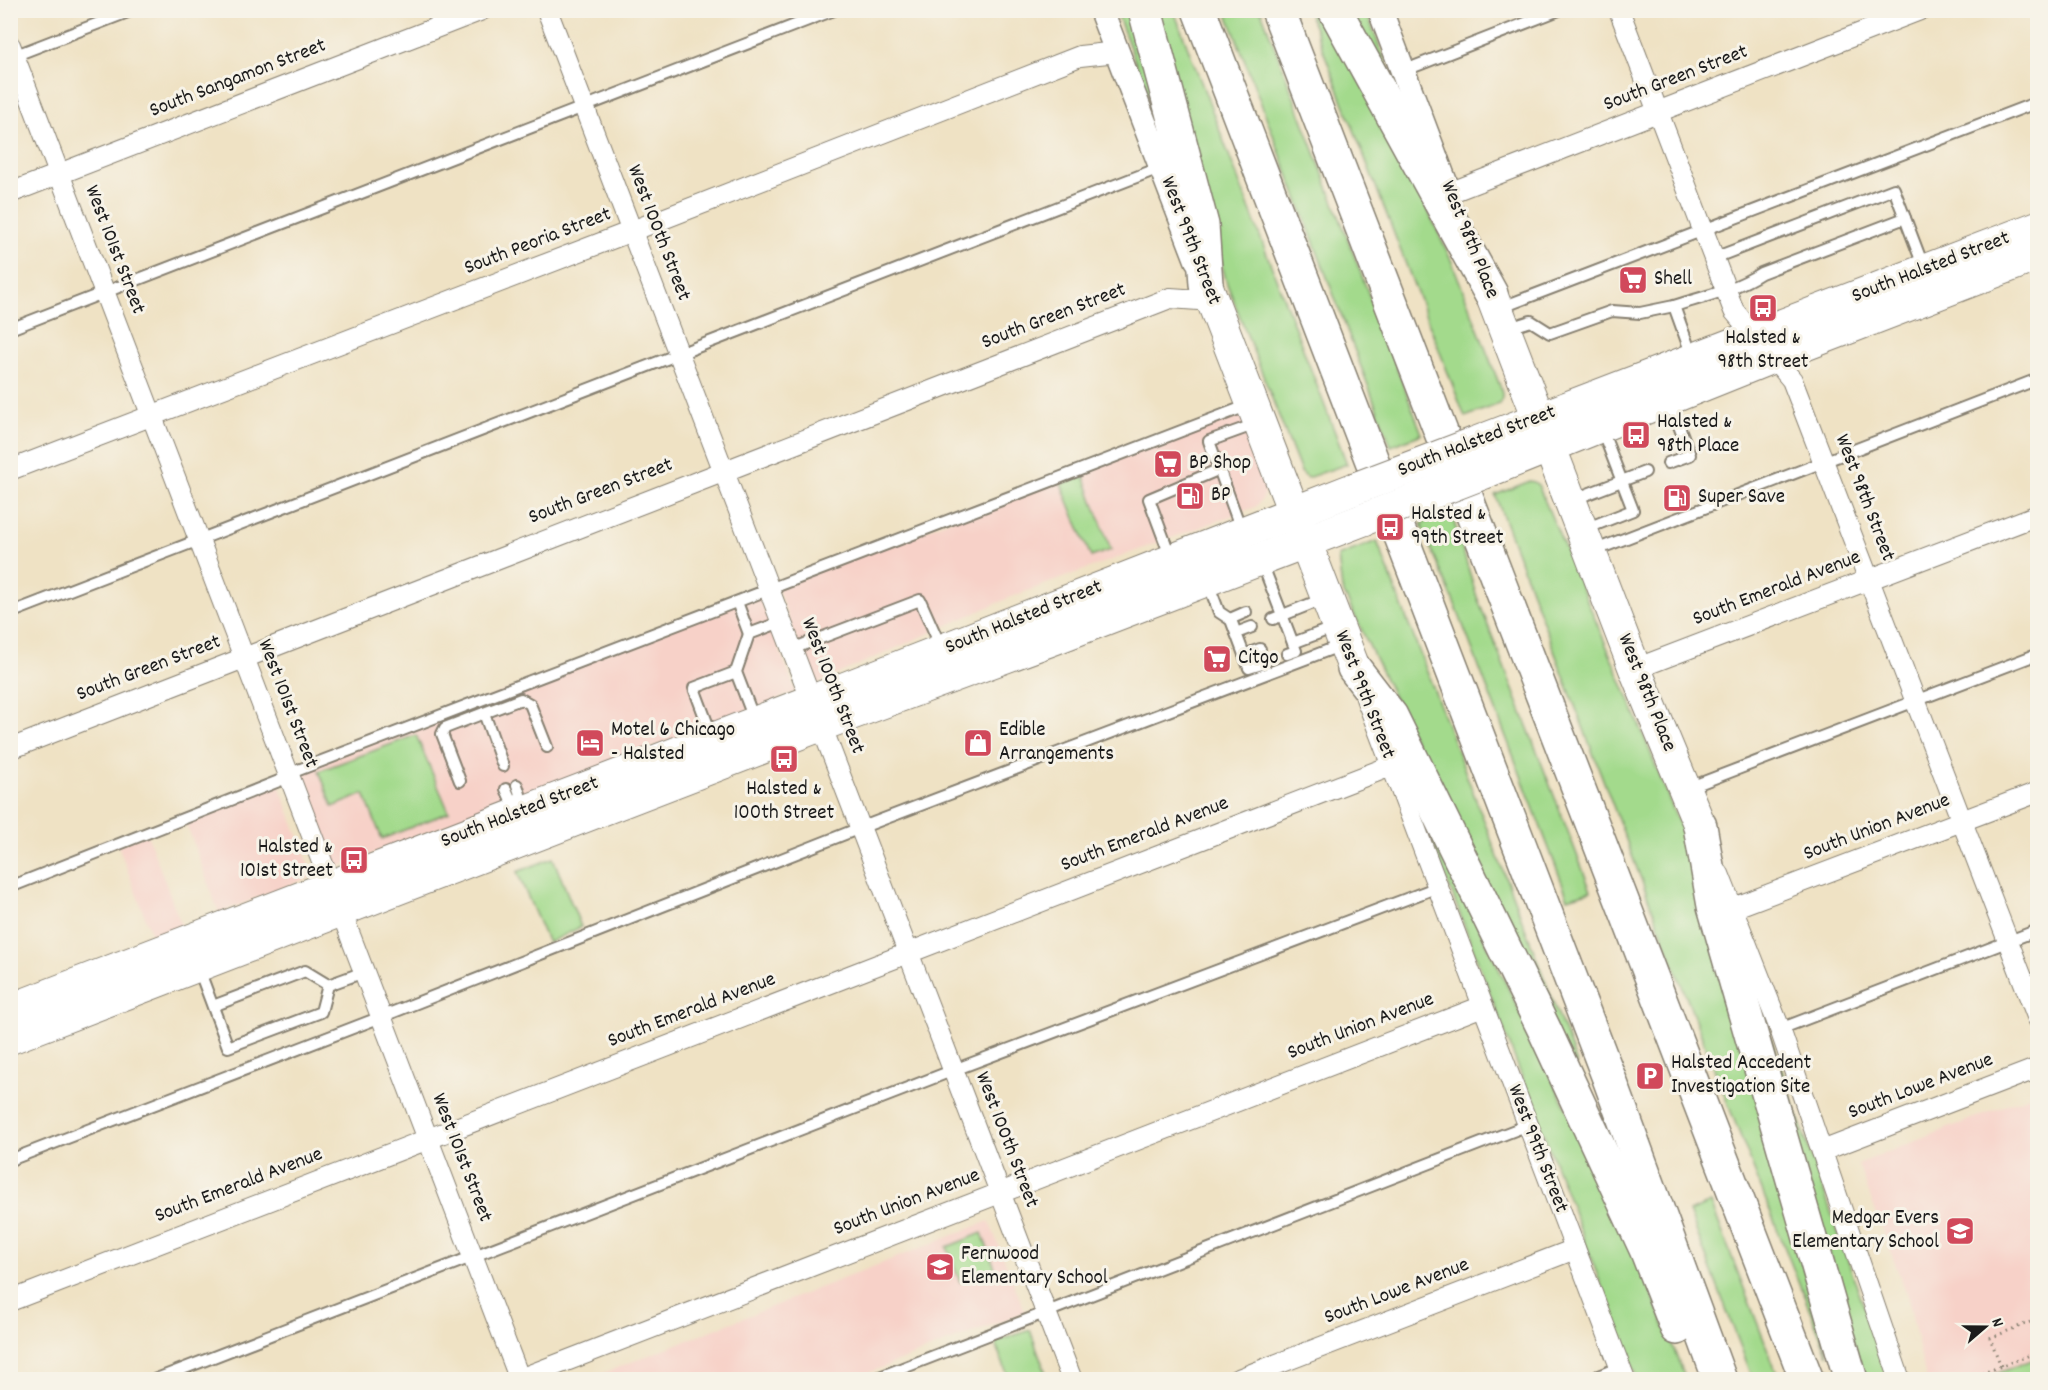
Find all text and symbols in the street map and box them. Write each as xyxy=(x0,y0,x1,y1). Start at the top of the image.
street label: South Sangamon Street xyxy=(145,31,331,127)
street label: South Green Street xyxy=(1600,38,1753,120)
street label: West 100th Street xyxy=(618,161,698,306)
street label: West 99th Street xyxy=(1152,173,1228,310)
street label: West 98th Place xyxy=(1432,176,1506,304)
street label: West 101st Street xyxy=(76,181,152,319)
street label: South Peoria Street xyxy=(460,200,616,284)
street label: South Halsted Street xyxy=(1848,224,2015,312)
supermarket icon: Shell xyxy=(1617,264,1649,296)
place label: Shell xyxy=(1654,265,1692,295)
street label: South Green Street xyxy=(978,276,1131,358)
bus stop icon: Halsted & 98th Street xyxy=(1747,292,1779,324)
place label: Halsted & 98th Street xyxy=(1717,324,1809,378)
street label: South Halsted Street xyxy=(1394,398,1561,486)
place label: Halsted & 98th Place xyxy=(1657,408,1739,462)
bus stop icon: Halsted & 98th Place xyxy=(1620,419,1652,451)
street label: West 98th Street xyxy=(1826,430,1902,566)
supermarket icon: BP Shop xyxy=(1152,448,1184,480)
place label: BP Shop xyxy=(1189,449,1251,479)
street label: South Green Street xyxy=(525,451,678,533)
fuel station icon: BP xyxy=(1174,480,1206,512)
place label: BP xyxy=(1211,481,1231,511)
fuel station icon: Super Save xyxy=(1661,482,1693,514)
place label: Super Save xyxy=(1698,483,1785,513)
place label: Halsted & 99th Street xyxy=(1411,500,1504,554)
bus stop icon: Halsted & 99th Street xyxy=(1374,511,1406,543)
street label: South Emerald Avenue xyxy=(1689,543,1865,635)
street label: South Halsted Street xyxy=(941,573,1107,663)
street label: West 100th Street xyxy=(792,614,872,759)
street label: West 99th Street xyxy=(1326,627,1402,764)
street label: South Green Street xyxy=(73,628,226,710)
street label: West 98th Place xyxy=(1609,629,1683,757)
street label: West 101st Street xyxy=(249,635,325,773)
supermarket icon: Citgo xyxy=(1201,643,1233,675)
place label: Citgo xyxy=(1238,644,1279,674)
place label: Motel 6 Chicago - Halsted xyxy=(611,716,735,770)
place label: Edible Arrangements xyxy=(999,716,1114,770)
hotel icon: Motel 6 Chicago - Halsted xyxy=(574,727,606,759)
shop icon: Edible Arrangements xyxy=(962,727,994,759)
bus stop icon: Halsted & 100th Street xyxy=(768,743,800,775)
street label: South Halsted Street xyxy=(437,769,604,857)
place label: Halsted & 100th Street xyxy=(734,775,835,829)
street label: South Union Avenue xyxy=(1799,786,1955,870)
street label: South Emerald Avenue xyxy=(1057,789,1233,881)
place label: Halsted & 101st Street xyxy=(240,833,333,887)
bus stop icon: Halsted & 101st Street xyxy=(338,844,370,876)
street label: South Emerald Avenue xyxy=(604,965,780,1057)
street label: South Union Avenue xyxy=(1283,985,1439,1069)
street label: South Lowe Avenue xyxy=(1844,1046,1998,1128)
place label: Halsted Accedent Investigation Site xyxy=(1671,1049,1811,1103)
parking icon: Halsted Accedent Investigation Site xyxy=(1634,1060,1666,1092)
street label: West 100th Street xyxy=(966,1068,1046,1213)
street label: West 99th Street xyxy=(1499,1081,1575,1218)
street label: West 101st Street xyxy=(423,1089,499,1227)
street label: South Emerald Avenue xyxy=(151,1140,327,1232)
street label: South Union Avenue xyxy=(829,1161,985,1245)
place label: Medgar Evers Elementary School xyxy=(1792,1204,1939,1258)
school or university icon: Medgar Evers Elementary School xyxy=(1944,1215,1976,1247)
place label: Fernwood Elementary School xyxy=(961,1240,1108,1294)
school or university icon: Fernwood Elementary School xyxy=(924,1251,956,1283)
street label: South Lowe Avenue xyxy=(1320,1251,1474,1333)
north arrow xyxy=(1955,1297,2015,1357)
text: N xyxy=(1985,1315,2009,1330)

